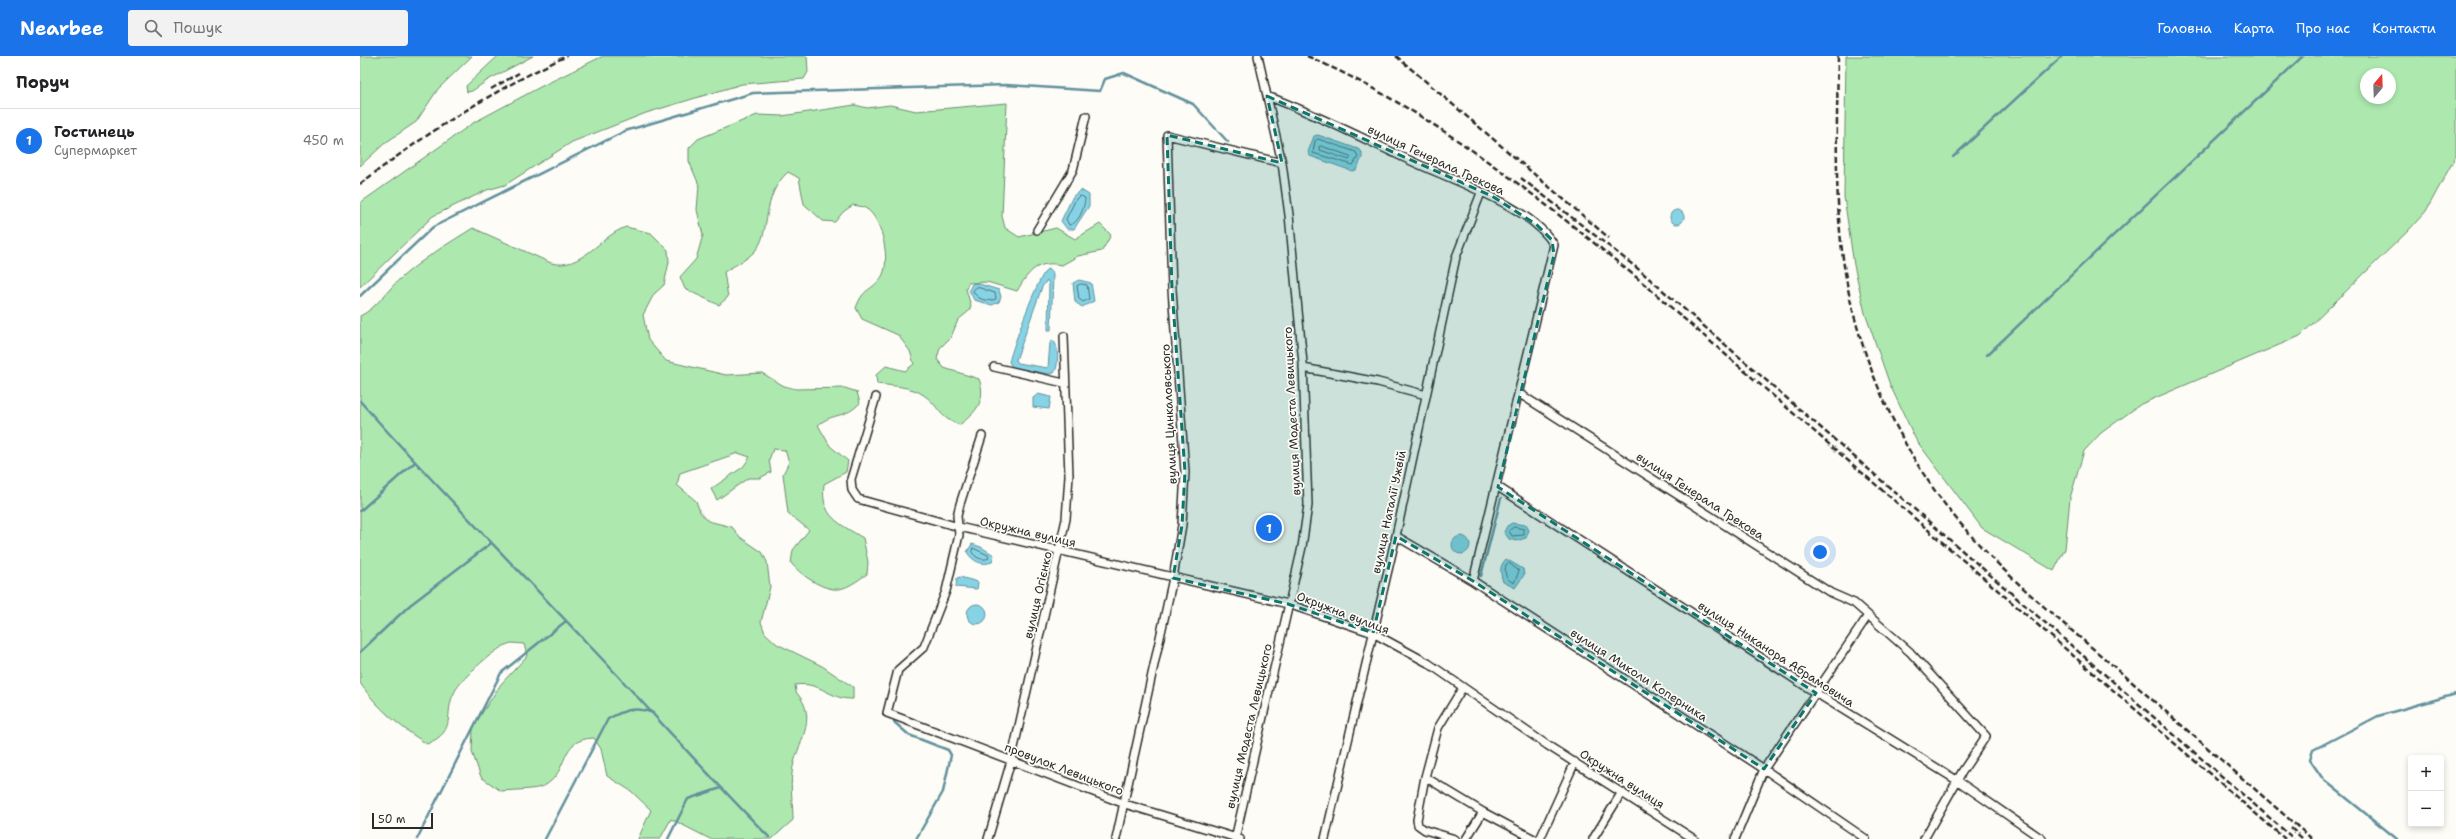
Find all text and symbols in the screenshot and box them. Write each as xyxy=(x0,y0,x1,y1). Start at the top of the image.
search box xyxy=(128,10,408,46)
text: Nearbee xyxy=(20,16,104,41)
icon: search xyxy=(142,17,164,39)
text: Пошук xyxy=(174,18,222,38)
text: Головна xyxy=(2157,19,2212,37)
text: Карта xyxy=(2234,19,2274,37)
text: Про нас xyxy=(2296,19,2350,37)
text: Контакти xyxy=(2372,19,2436,37)
north arrow xyxy=(2360,68,2396,104)
text: Поруч xyxy=(16,71,69,93)
street label: вулиця Генерала Грекова xyxy=(1365,121,1508,199)
text: Гостинець xyxy=(54,122,135,142)
text: 1 xyxy=(26,132,32,149)
text: 450 m xyxy=(303,132,344,149)
text: Супермаркет xyxy=(54,142,137,159)
street label: вулиця Модеста Левицького xyxy=(1280,326,1304,496)
street label: вулиця Цинкаловського xyxy=(1157,343,1181,485)
street label: вулиця Наталії Ужвій xyxy=(1368,449,1410,575)
street label: вулиця Генерала Грекова xyxy=(1633,449,1767,544)
street label: Окружна вулиця xyxy=(978,513,1078,551)
pin: 1 xyxy=(1256,513,1282,543)
your location xyxy=(1810,542,1830,562)
street label: вулиця Огієнко xyxy=(1020,550,1056,640)
street label: Окружна вулиця xyxy=(1294,588,1392,638)
street label: вулиця Никанора Абрамовича xyxy=(1695,597,1858,711)
street label: вулиця Миколи Коперника xyxy=(1567,625,1711,726)
street label: вулиця Модеста Левицького xyxy=(1222,642,1276,810)
street label: провулок Левицького xyxy=(1002,739,1126,799)
street label: Окружна вулиця xyxy=(1576,746,1668,812)
map controls xyxy=(2408,755,2444,827)
button: + xyxy=(2408,755,2444,791)
button: − xyxy=(2408,791,2444,827)
scale bar xyxy=(372,811,433,830)
text: 50 m xyxy=(378,812,406,827)

